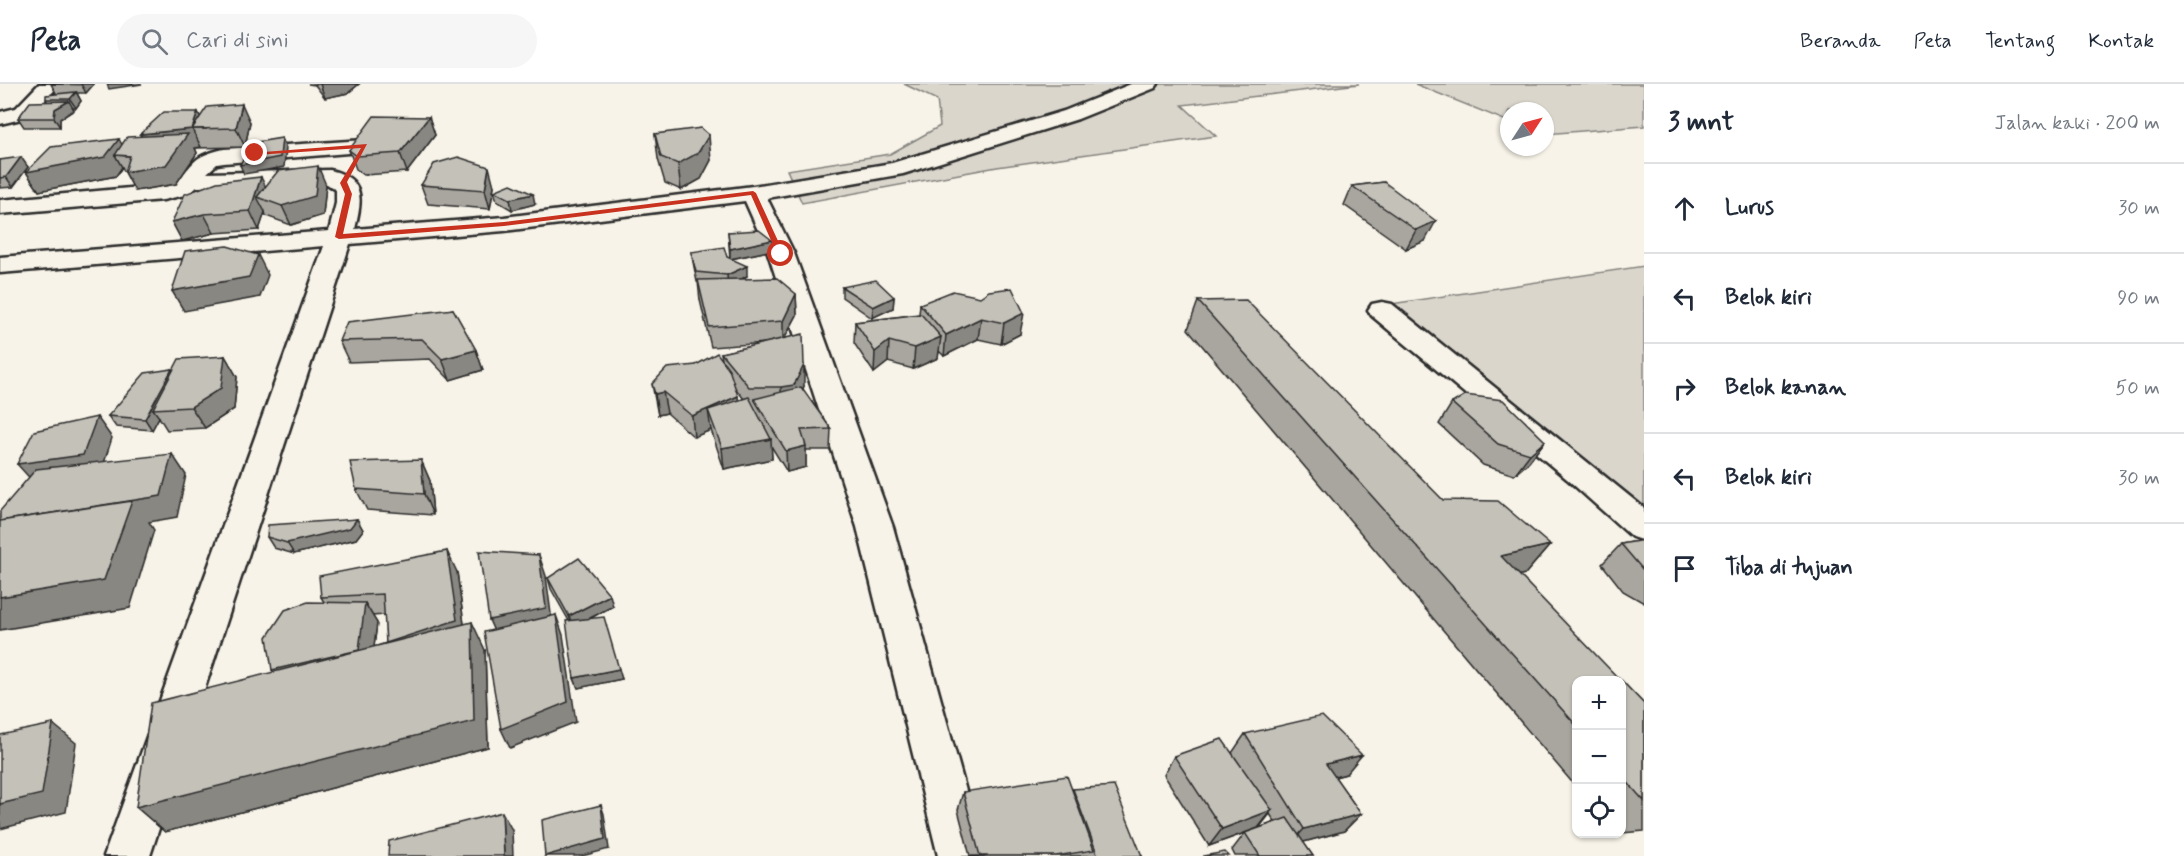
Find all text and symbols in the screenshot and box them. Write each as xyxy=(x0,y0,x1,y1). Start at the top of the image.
search box xyxy=(117,14,537,68)
text: Peta xyxy=(30,23,81,60)
icon: search xyxy=(138,25,171,58)
text: Cari di sini xyxy=(186,27,289,55)
text: Beranda xyxy=(1800,27,1881,55)
text: Peta xyxy=(1914,27,1952,55)
text: Tentang xyxy=(1985,27,2055,55)
text: Kontak xyxy=(2088,27,2154,55)
north arrow xyxy=(1500,102,1554,156)
text: 3 mnt xyxy=(1668,106,1734,140)
text: Jalan kaki · 200 m xyxy=(1995,110,2160,137)
route end xyxy=(241,139,267,165)
icon: ahead xyxy=(1668,192,1701,225)
text: Lurus xyxy=(1725,194,1774,222)
text: 30 m xyxy=(2118,195,2160,222)
route start xyxy=(767,240,793,266)
icon: left xyxy=(1668,282,1701,315)
text: Belok kiri xyxy=(1725,284,1812,312)
text: 90 m xyxy=(2117,285,2160,312)
icon: right xyxy=(1668,372,1701,405)
text: Belok kanan xyxy=(1725,374,1846,402)
text: 50 m xyxy=(2115,375,2160,402)
icon: left xyxy=(1668,462,1701,495)
text: Belok kiri xyxy=(1725,464,1812,492)
text: 30 m xyxy=(2118,465,2160,492)
icon: arrive xyxy=(1668,552,1701,585)
text: Tiba di tujuan xyxy=(1725,554,1853,582)
map controls xyxy=(1572,676,1626,838)
button: + xyxy=(1572,676,1626,730)
button: − xyxy=(1572,730,1626,784)
button: locate xyxy=(1572,784,1626,838)

